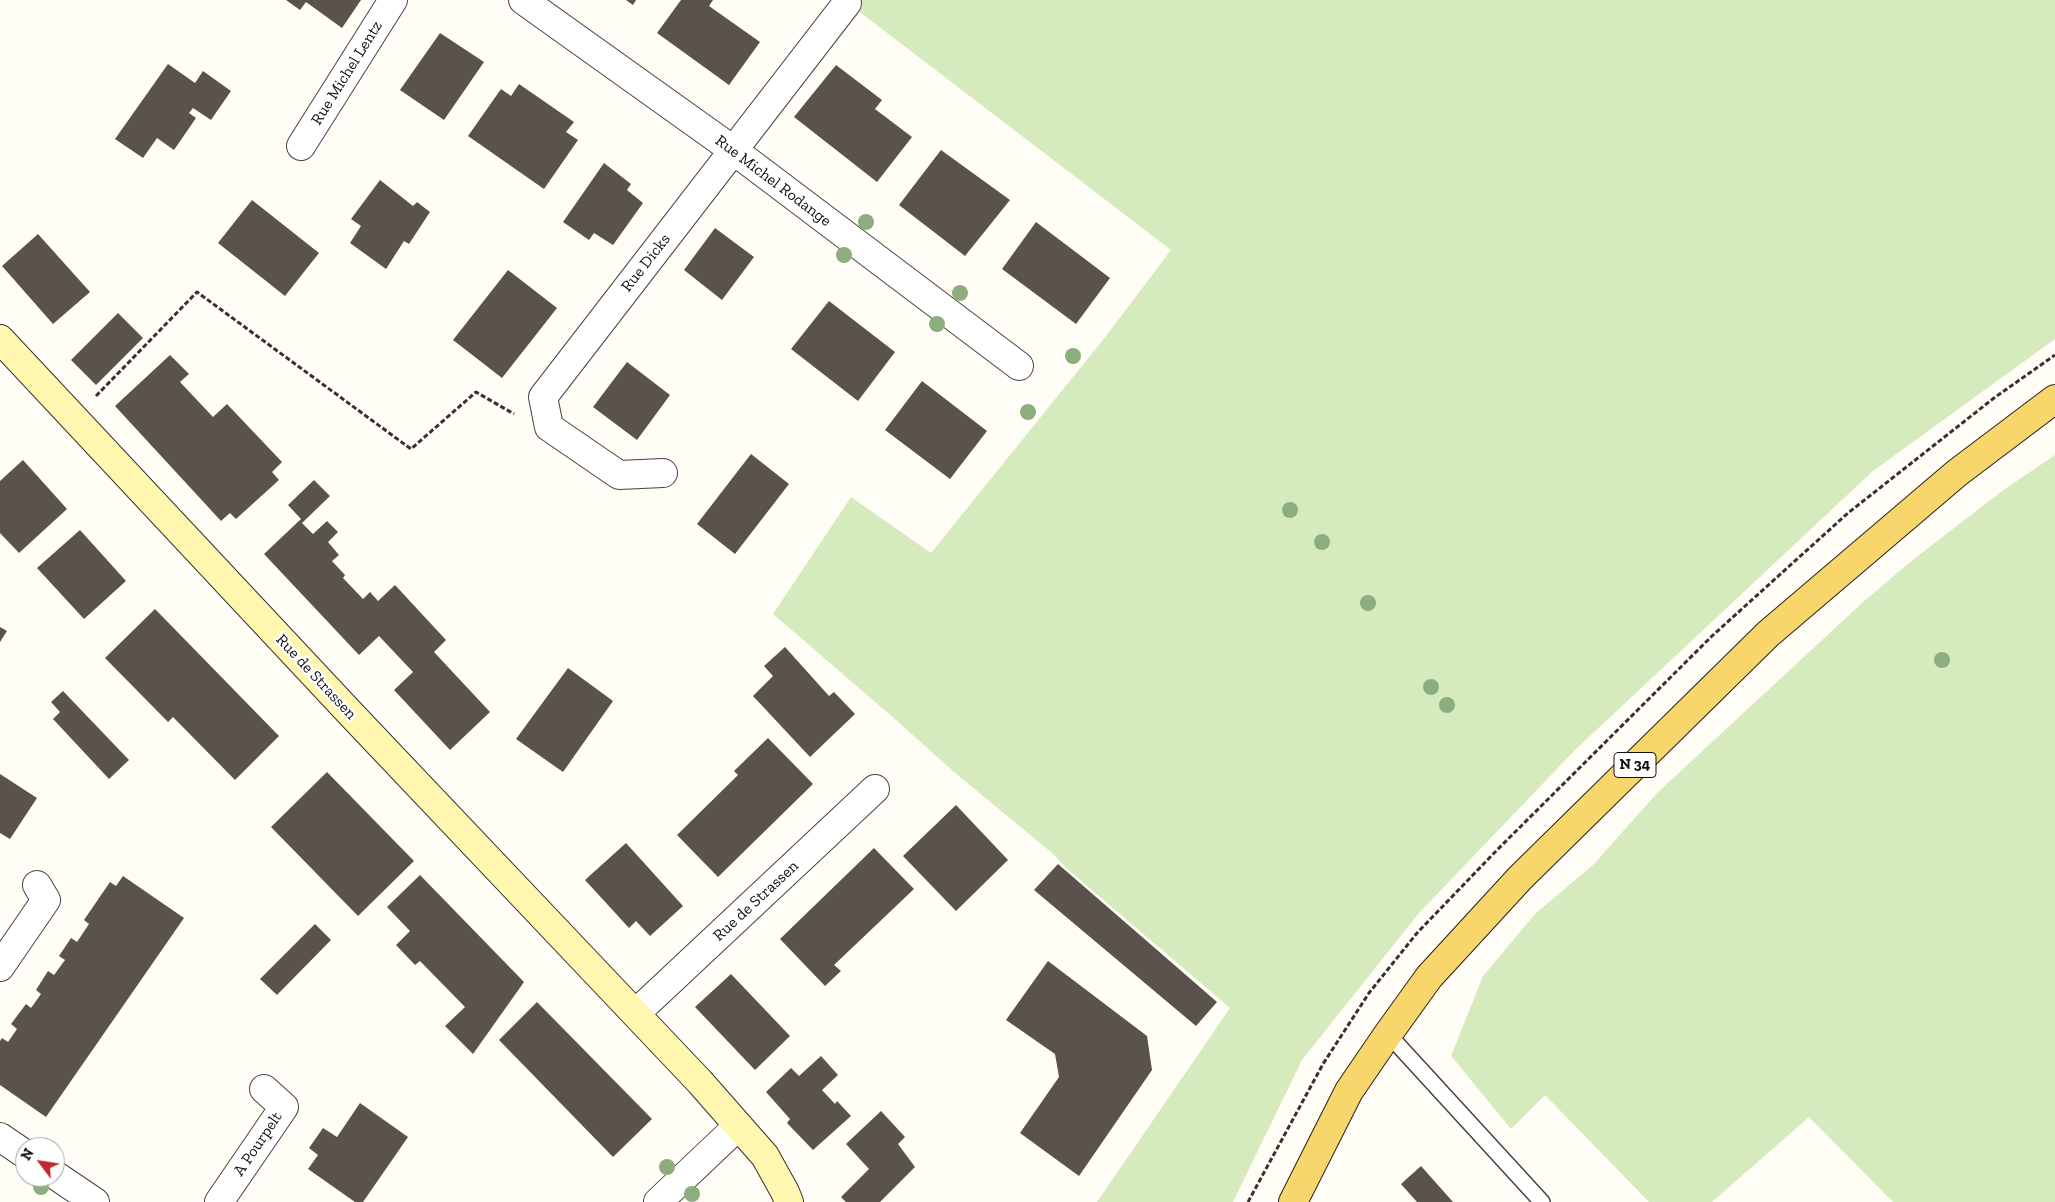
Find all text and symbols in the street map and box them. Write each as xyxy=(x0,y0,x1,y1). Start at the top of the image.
street label: Rue Michel Lentz xyxy=(307,17,387,129)
street label: Rue Michel Rodange xyxy=(711,131,835,231)
street label: Rue Dicks xyxy=(617,230,675,296)
street label: Rue de Strassen xyxy=(272,630,360,724)
road number: N 34 xyxy=(1614,752,1656,778)
street label: Rue de Strassen xyxy=(709,857,803,945)
street label: A Pourpelt xyxy=(230,1108,286,1180)
north arrow xyxy=(15,1137,65,1187)
text: N xyxy=(18,1146,38,1163)

